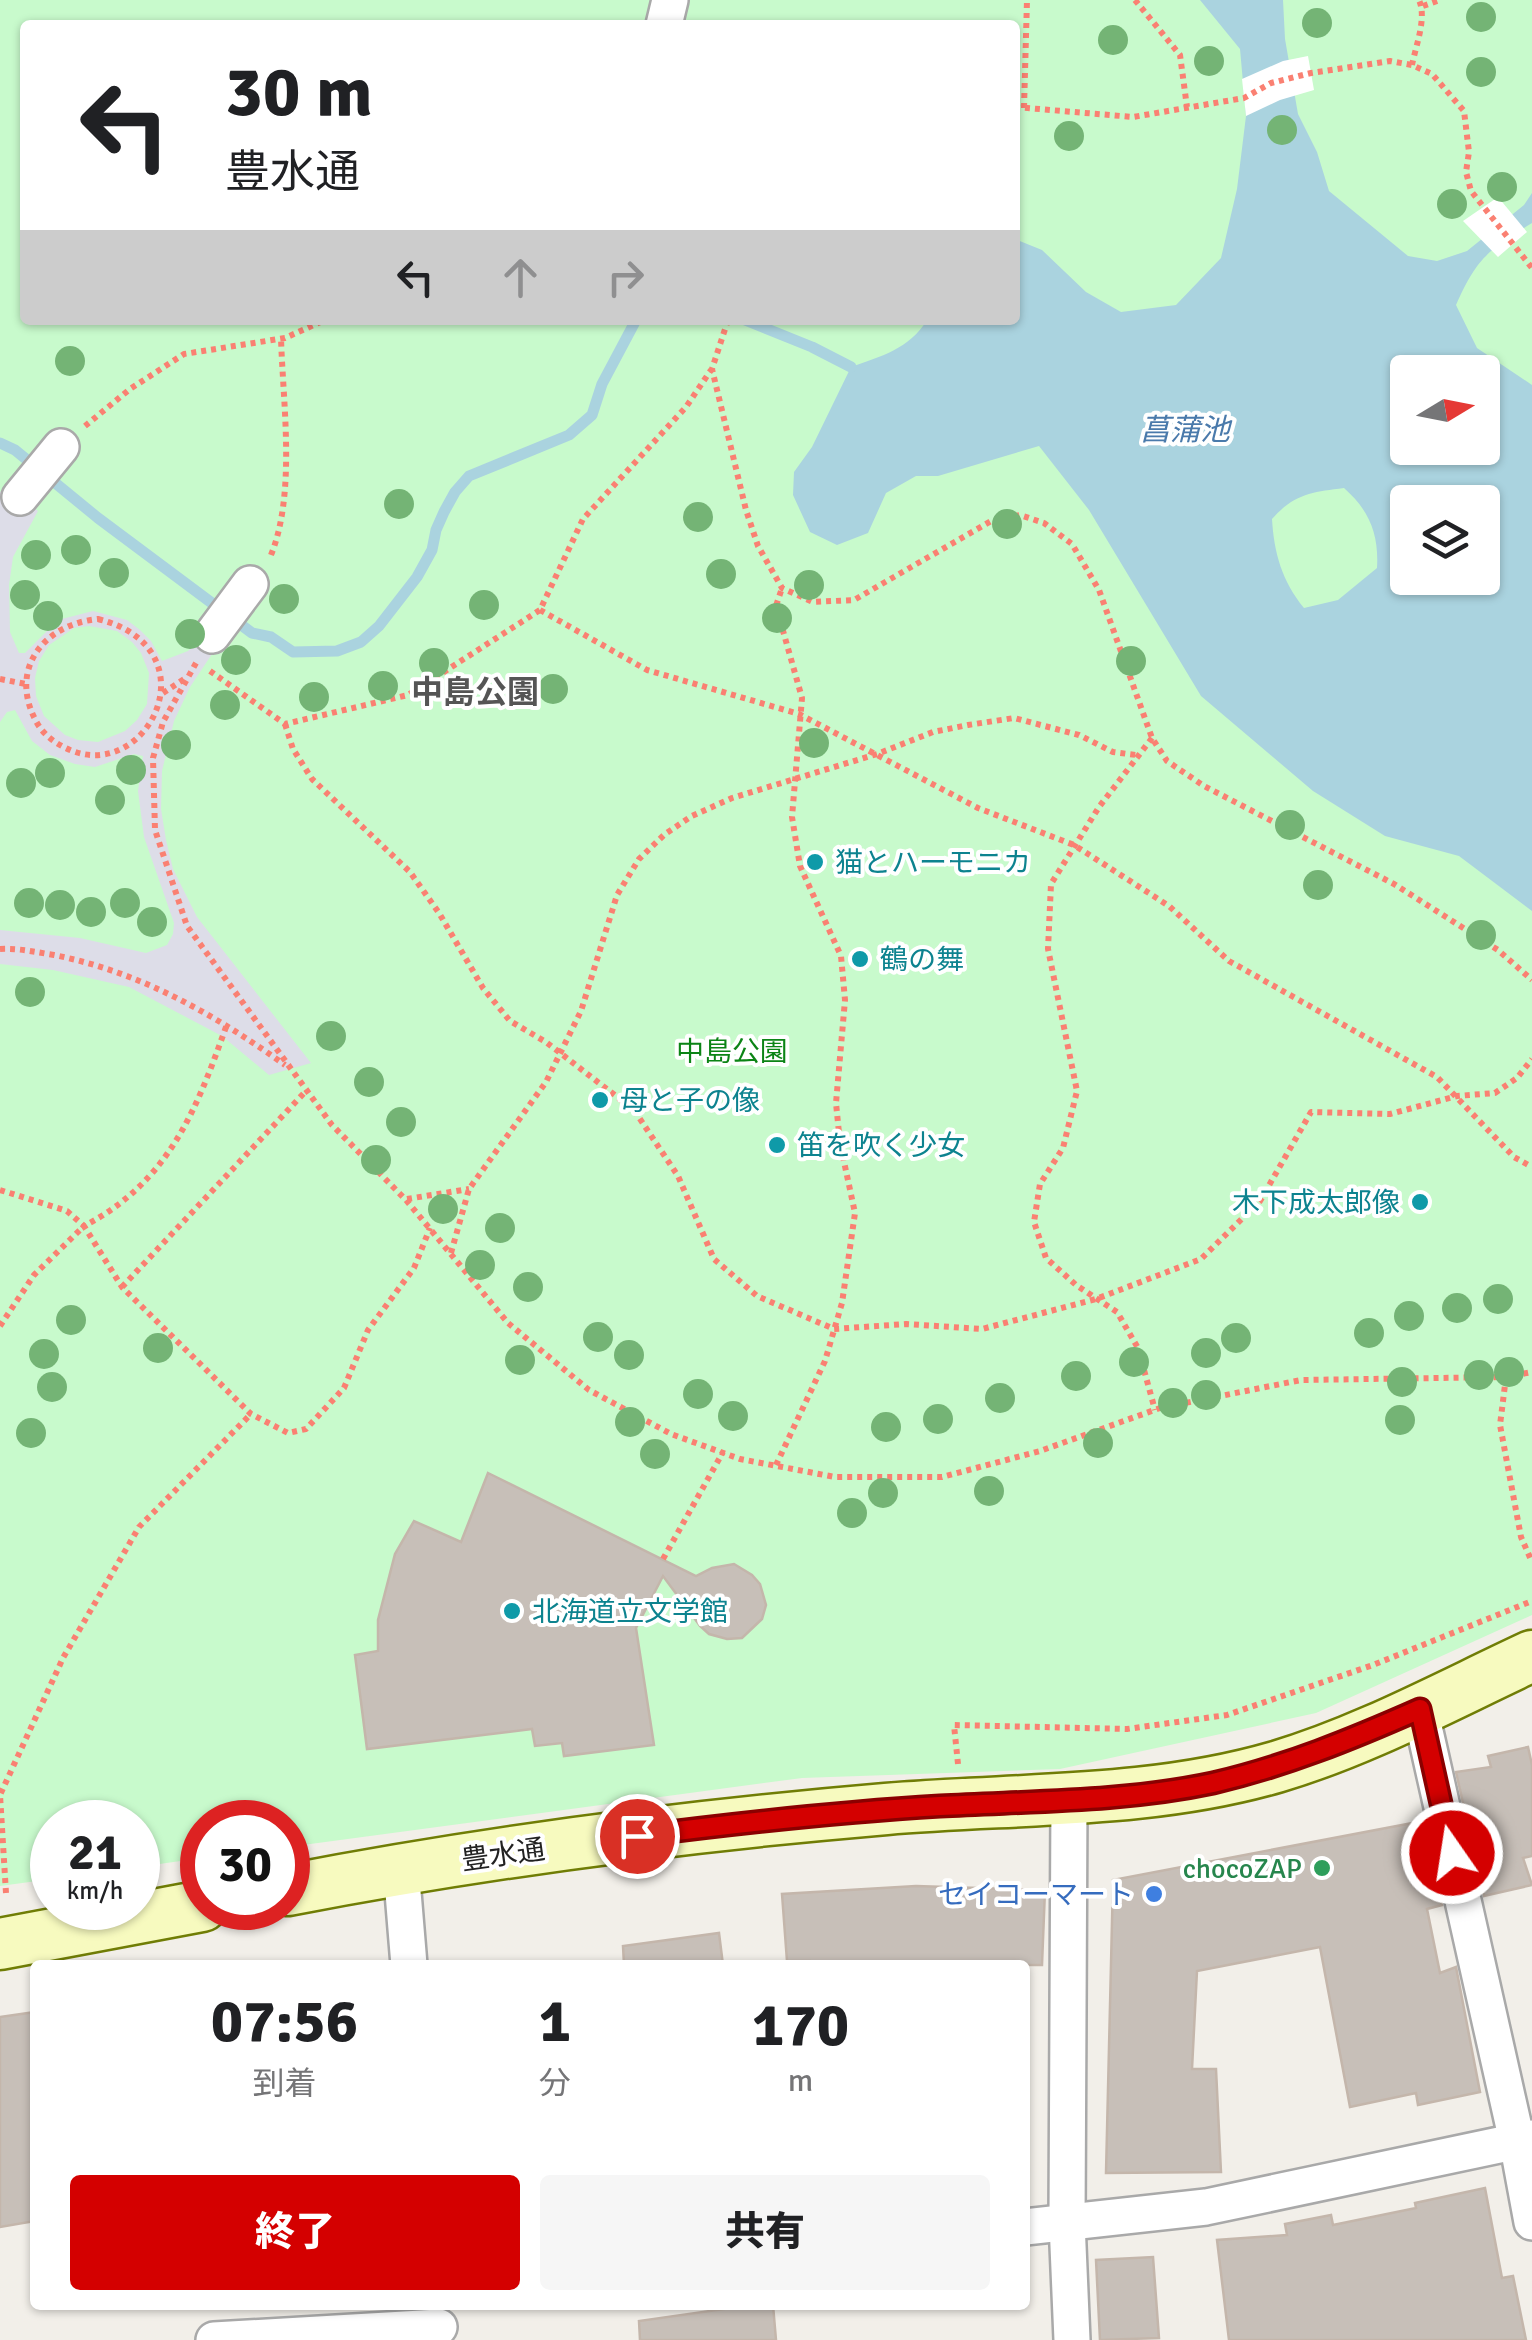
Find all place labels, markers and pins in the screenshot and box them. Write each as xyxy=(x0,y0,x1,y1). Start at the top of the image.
place label: 猫とハーモニカ xyxy=(835,846,1031,880)
marker: 猫とハーモニカ xyxy=(804,851,826,873)
place label: 鶴の舞 xyxy=(880,943,964,977)
marker: 鶴の舞 xyxy=(849,948,871,970)
place label: 母と子の像 xyxy=(620,1084,760,1118)
marker: 母と子の像 xyxy=(589,1089,611,1111)
place label: 笛を吹く少女 xyxy=(797,1129,965,1163)
marker: 笛を吹く少女 xyxy=(766,1134,788,1156)
place label: 木下成太郎像 xyxy=(1232,1186,1400,1220)
marker: 木下成太郎像 xyxy=(1409,1191,1431,1213)
place label: 北海道立文学館 xyxy=(532,1595,728,1629)
marker: 北海道立文学館 xyxy=(501,1600,523,1622)
pin xyxy=(595,1794,680,1879)
place label: chocoZAP xyxy=(1183,1852,1302,1886)
marker: chocoZAP xyxy=(1311,1857,1333,1879)
place label: セイコーマート xyxy=(938,1878,1134,1912)
marker: セイコーマート xyxy=(1143,1883,1165,1905)

